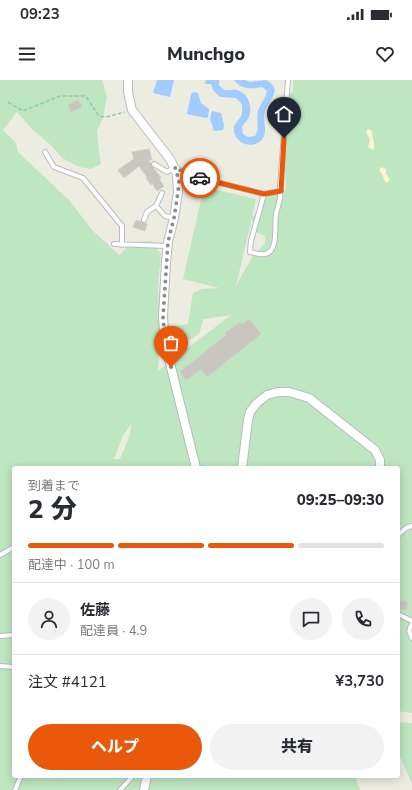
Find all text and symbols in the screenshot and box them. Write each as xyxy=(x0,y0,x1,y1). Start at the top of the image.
text: 09:23 xyxy=(20,4,60,24)
text: Munchgo xyxy=(167,42,245,66)
icon: menu xyxy=(16,43,38,65)
icon: heart xyxy=(374,43,396,65)
pin xyxy=(267,97,301,138)
icon: home xyxy=(273,103,295,125)
courier xyxy=(180,158,220,198)
icon: car xyxy=(189,167,211,189)
pin xyxy=(154,326,188,367)
icon: bag xyxy=(160,332,182,354)
text: 到着まで xyxy=(28,477,80,495)
text: 09:25–09:30 xyxy=(297,490,384,510)
text: 2 分 xyxy=(28,492,77,527)
text: 配達中 · 100 m xyxy=(28,556,115,574)
button: person xyxy=(28,598,70,640)
button: chat xyxy=(290,598,332,640)
button: phone xyxy=(342,598,384,640)
text: 佐藤 xyxy=(80,600,110,620)
text: 配達員 · 4.9 xyxy=(80,622,147,640)
text: ¥3,730 xyxy=(335,671,384,691)
text: 注文 #4121 xyxy=(28,672,107,692)
button: ヘルプ xyxy=(28,724,202,770)
button: 共有 xyxy=(210,724,384,770)

